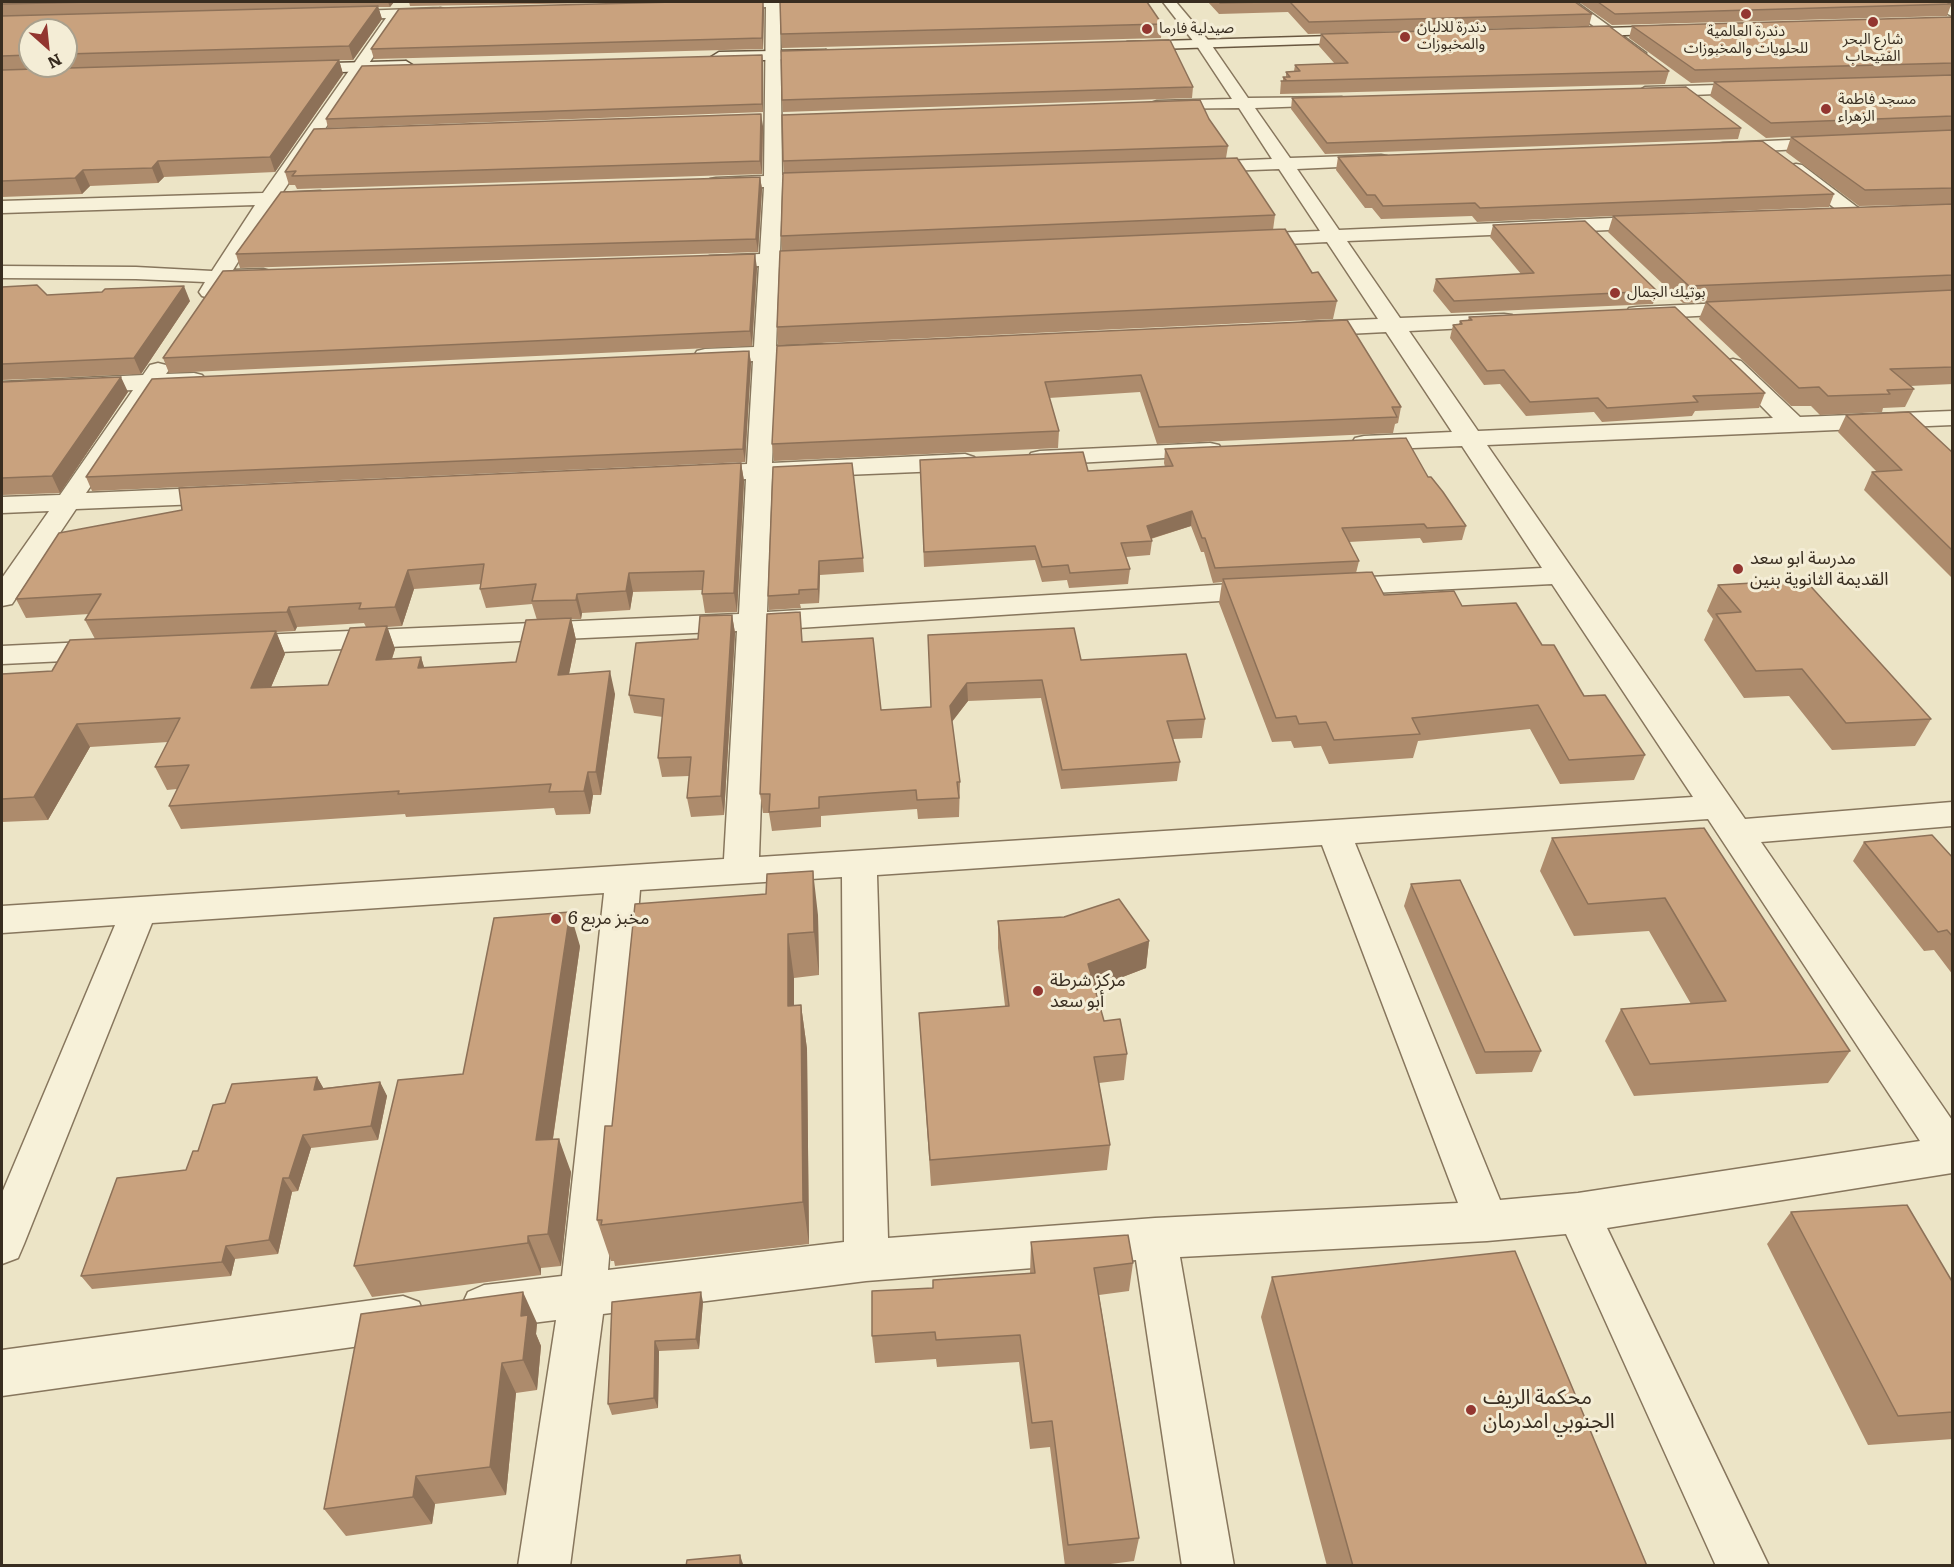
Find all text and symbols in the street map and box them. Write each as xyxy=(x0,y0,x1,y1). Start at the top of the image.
marker: دندرة العالمية للحلويات والمخبوزات xyxy=(1739,7,1753,21)
marker: شارع البحر الفتيحاب xyxy=(1866,15,1880,29)
north arrow xyxy=(18,18,78,78)
place label: دندرة للالبان والمخبوزات xyxy=(1417,19,1487,54)
place label: صيدلية فارما xyxy=(1159,20,1234,38)
marker: صيدلية فارما xyxy=(1140,22,1154,36)
place label: دندرة العالمية للحلويات والمخبوزات xyxy=(1684,23,1808,58)
marker: دندرة للالبان والمخبوزات xyxy=(1398,30,1412,44)
place label: شارع البحر الفتيحاب xyxy=(1843,31,1903,66)
text: N xyxy=(44,49,67,76)
place label: مسجد فاطمة الزهراء xyxy=(1838,91,1916,126)
marker: مسجد فاطمة الزهراء xyxy=(1819,102,1833,116)
place label: بوتيك الجمال xyxy=(1627,284,1706,302)
marker: بوتيك الجمال xyxy=(1608,286,1622,300)
place label: مدرسة ابو سعد القديمة الثانوية بنين xyxy=(1750,548,1888,590)
marker: مدرسة ابو سعد القديمة الثانوية بنين xyxy=(1731,562,1745,576)
place label: مخبز مربع 6 xyxy=(568,908,650,930)
marker: مخبز مربع 6 xyxy=(549,912,563,926)
place label: مركز شرطة أبو سعد xyxy=(1050,970,1126,1012)
marker: مركز شرطة أبو سعد xyxy=(1031,984,1045,998)
place label: محكمة الريف الجنوبي امدرمان xyxy=(1483,1385,1615,1435)
marker: محكمة الريف الجنوبي امدرمان xyxy=(1464,1403,1478,1417)

